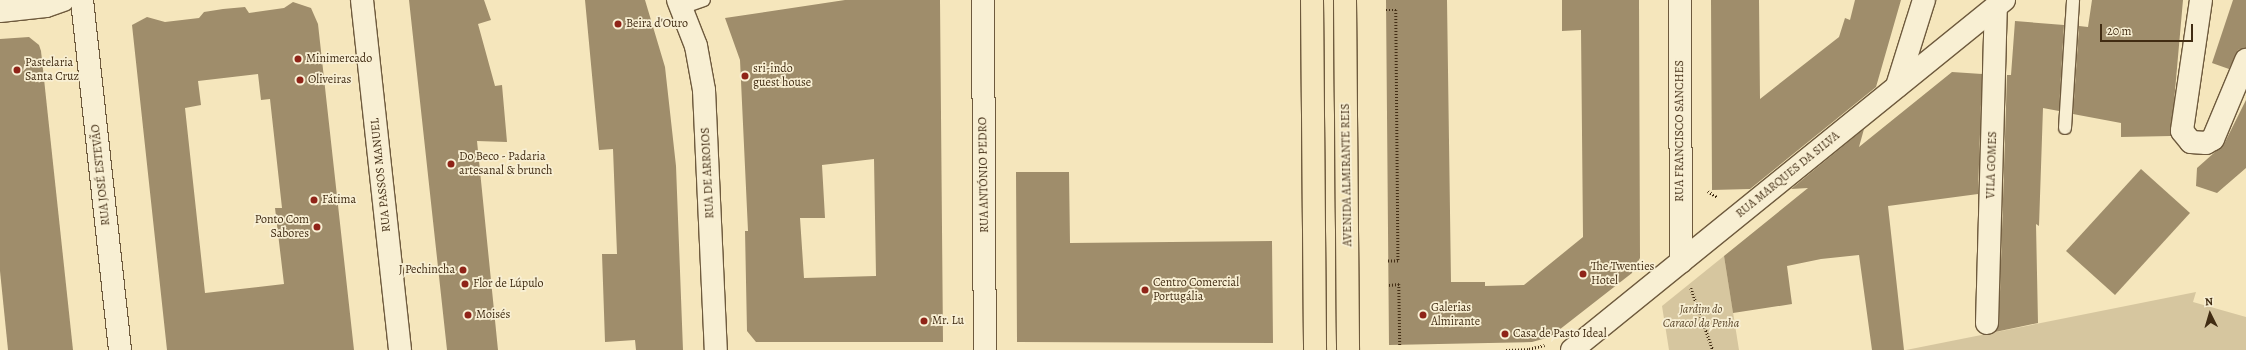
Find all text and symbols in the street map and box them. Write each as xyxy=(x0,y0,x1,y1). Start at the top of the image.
scale bar xyxy=(2102,16,2195,42)
place label: Beira d'Ouro xyxy=(626,17,688,31)
marker: Beira d'Ouro xyxy=(613,19,623,29)
text: 20 m xyxy=(2107,23,2131,39)
place label: Minimercado xyxy=(306,52,372,66)
marker: Minimercado xyxy=(293,54,303,64)
place label: Pastelaria Santa Cruz xyxy=(25,56,79,84)
street label: RUA FRANCISCO SANCHES xyxy=(1673,60,1687,202)
place label: sri-indo guest house xyxy=(753,62,811,90)
marker: Pastelaria Santa Cruz xyxy=(12,65,22,75)
marker: sri-indo guest house xyxy=(740,71,750,81)
place label: Oliveiras xyxy=(308,73,351,87)
marker: Oliveiras xyxy=(295,75,305,85)
street label: AVENIDA ALMIRANTE REIS xyxy=(1339,103,1355,247)
street label: RUA PASSOS MANUEL xyxy=(368,117,394,233)
street label: RUA ANTÓNIO PEDRO xyxy=(976,117,992,233)
street label: RUA JOSÉ ESTEVÃO xyxy=(89,124,113,226)
street label: RUA DE ARROIOS xyxy=(698,127,718,219)
street label: RUA MARQUES DA SILVA xyxy=(1733,129,1843,221)
street label: VILA GOMES xyxy=(1984,131,2000,199)
place label: Do Beco - Padaria artesanal & brunch xyxy=(459,150,552,178)
marker: Do Beco - Padaria artesanal & brunch xyxy=(446,159,456,169)
place label: Fátima xyxy=(322,193,356,207)
marker: Fátima xyxy=(309,195,319,205)
place label: Ponto Com Sabores xyxy=(255,213,309,241)
marker: Ponto Com Sabores xyxy=(312,222,322,232)
place label: The Twenties Hotel xyxy=(1591,260,1654,288)
place label: J Pechincha xyxy=(399,263,455,277)
marker: J Pechincha xyxy=(458,265,468,275)
marker: The Twenties Hotel xyxy=(1578,269,1588,279)
place label: Centro Comercial Portugália xyxy=(1153,276,1239,304)
place label: Flor de Lúpulo xyxy=(473,277,544,291)
marker: Flor de Lúpulo xyxy=(460,279,470,289)
marker: Centro Comercial Portugália xyxy=(1140,285,1150,295)
north arrow xyxy=(2190,294,2230,334)
text: N xyxy=(2204,294,2214,309)
place label: Galerias Almirante xyxy=(1431,301,1480,329)
park label: Jardim do Caracol da Penha xyxy=(1663,303,1739,331)
place label: Moisés xyxy=(476,308,510,322)
marker: Moisés xyxy=(463,310,473,320)
marker: Galerias Almirante xyxy=(1418,310,1428,320)
place label: Mr. Lu xyxy=(932,314,964,328)
marker: Mr. Lu xyxy=(919,316,929,326)
place label: Casa de Pasto Ideal xyxy=(1513,327,1607,341)
marker: Casa de Pasto Ideal xyxy=(1500,329,1510,339)

